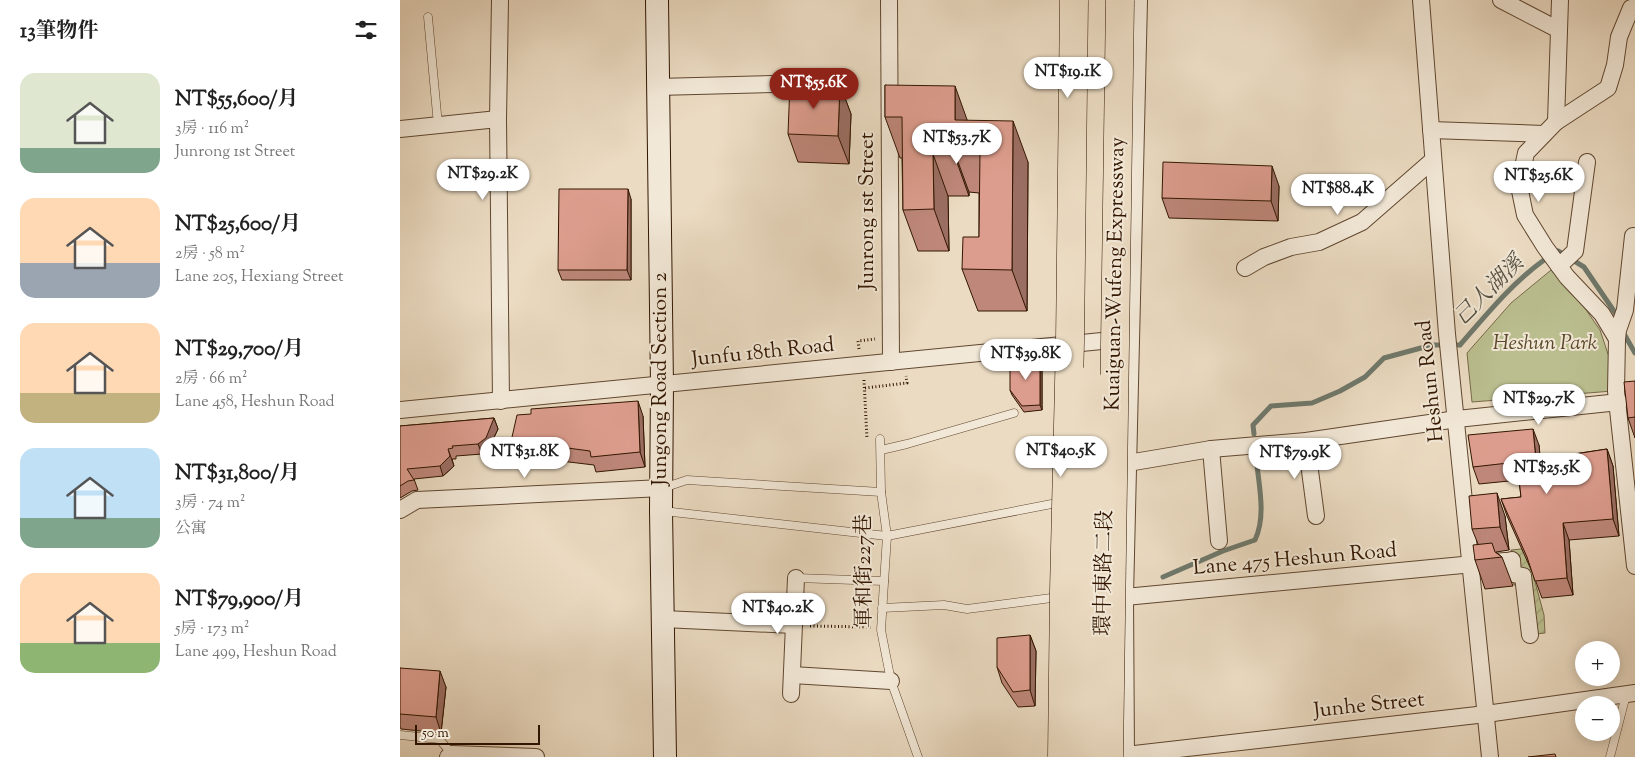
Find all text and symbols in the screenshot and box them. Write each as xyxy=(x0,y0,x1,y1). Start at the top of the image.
icon: filters xyxy=(352,16,380,44)
text: 13筆物件 xyxy=(20,17,99,47)
pin: NT$19.1K xyxy=(1016,56,1120,99)
text: NT$19.1K xyxy=(1035,61,1101,84)
pin: NT$55.6K xyxy=(762,68,866,110)
text: NT$55.6K xyxy=(781,72,847,95)
text: NT$55,600/月 xyxy=(175,85,298,115)
icon: home xyxy=(60,93,120,153)
text: 3房 · 116 m² xyxy=(175,118,249,141)
pin: NT$53.7K xyxy=(905,122,1009,165)
text: NT$53.7K xyxy=(923,127,991,150)
street label: Junrong 1st Street xyxy=(853,132,883,291)
street label: Kuaiguan-Wufeng Expressway xyxy=(1099,136,1133,411)
text: Junrong 1st Street xyxy=(175,141,295,164)
pin: NT$29.2K xyxy=(431,158,535,201)
pin: NT$25.6K xyxy=(1487,160,1591,203)
text: NT$29.2K xyxy=(448,163,518,186)
text: NT$25.6K xyxy=(1505,165,1573,188)
pin: NT$88.4K xyxy=(1286,174,1390,216)
text: NT$88.4K xyxy=(1302,178,1374,201)
text: NT$25,600/月 xyxy=(175,210,301,240)
icon: home xyxy=(60,218,120,278)
text: 2房 · 58 m² xyxy=(175,243,245,266)
water label: 己人湖溪 xyxy=(1448,247,1534,333)
text: Lane 205, Hexiang Street xyxy=(175,266,343,289)
street label: Jungong Road Section 2 xyxy=(646,272,676,487)
street label: Heshun Road xyxy=(1410,318,1452,444)
park label: Heshun Park xyxy=(1493,329,1598,359)
street label: Junfu 18th Road xyxy=(689,331,836,376)
text: NT$29,700/月 xyxy=(175,335,304,365)
pin: NT$39.8K xyxy=(974,338,1078,381)
icon: home xyxy=(60,343,120,403)
text: NT$39.8K xyxy=(991,343,1061,366)
text: 2房 · 66 m² xyxy=(175,368,247,391)
pin: NT$29.7K xyxy=(1487,384,1591,426)
text: NT$29.7K xyxy=(1503,388,1575,411)
text: Lane 458, Heshun Road xyxy=(175,391,335,414)
pin: NT$31.8K xyxy=(473,436,577,479)
pin: NT$40.5K xyxy=(1009,436,1113,478)
pin: NT$79.9K xyxy=(1243,438,1347,480)
text: NT$40.5K xyxy=(1026,440,1096,463)
text: NT$31.8K xyxy=(491,441,559,464)
text: NT$79.9K xyxy=(1259,442,1331,465)
pin: NT$25.5K xyxy=(1495,452,1599,495)
text: NT$25.5K xyxy=(1514,457,1580,480)
text: NT$31,800/月 xyxy=(175,459,300,489)
icon: home xyxy=(60,468,120,528)
text: 3房 · 74 m² xyxy=(175,492,245,515)
street label: 環中東路二段 xyxy=(1089,510,1121,636)
street label: 軍和街227巷 xyxy=(850,514,880,628)
text: 公寓 xyxy=(175,518,207,541)
street label: Lane 475 Heshun Road xyxy=(1192,536,1398,584)
text: NT$79,900/月 xyxy=(175,585,304,615)
pin: NT$40.2K xyxy=(726,592,830,635)
icon: home xyxy=(60,593,120,653)
text: NT$40.2K xyxy=(742,597,814,620)
text: 5房 · 173 m² xyxy=(175,618,249,641)
text: Lane 499, Heshun Road xyxy=(175,641,337,664)
map controls xyxy=(1575,641,1620,741)
button: + xyxy=(1575,641,1620,686)
street label: Junhe Street xyxy=(1311,685,1426,727)
button: − xyxy=(1575,696,1620,741)
scale bar xyxy=(415,722,540,745)
text: 50 m xyxy=(422,724,449,744)

